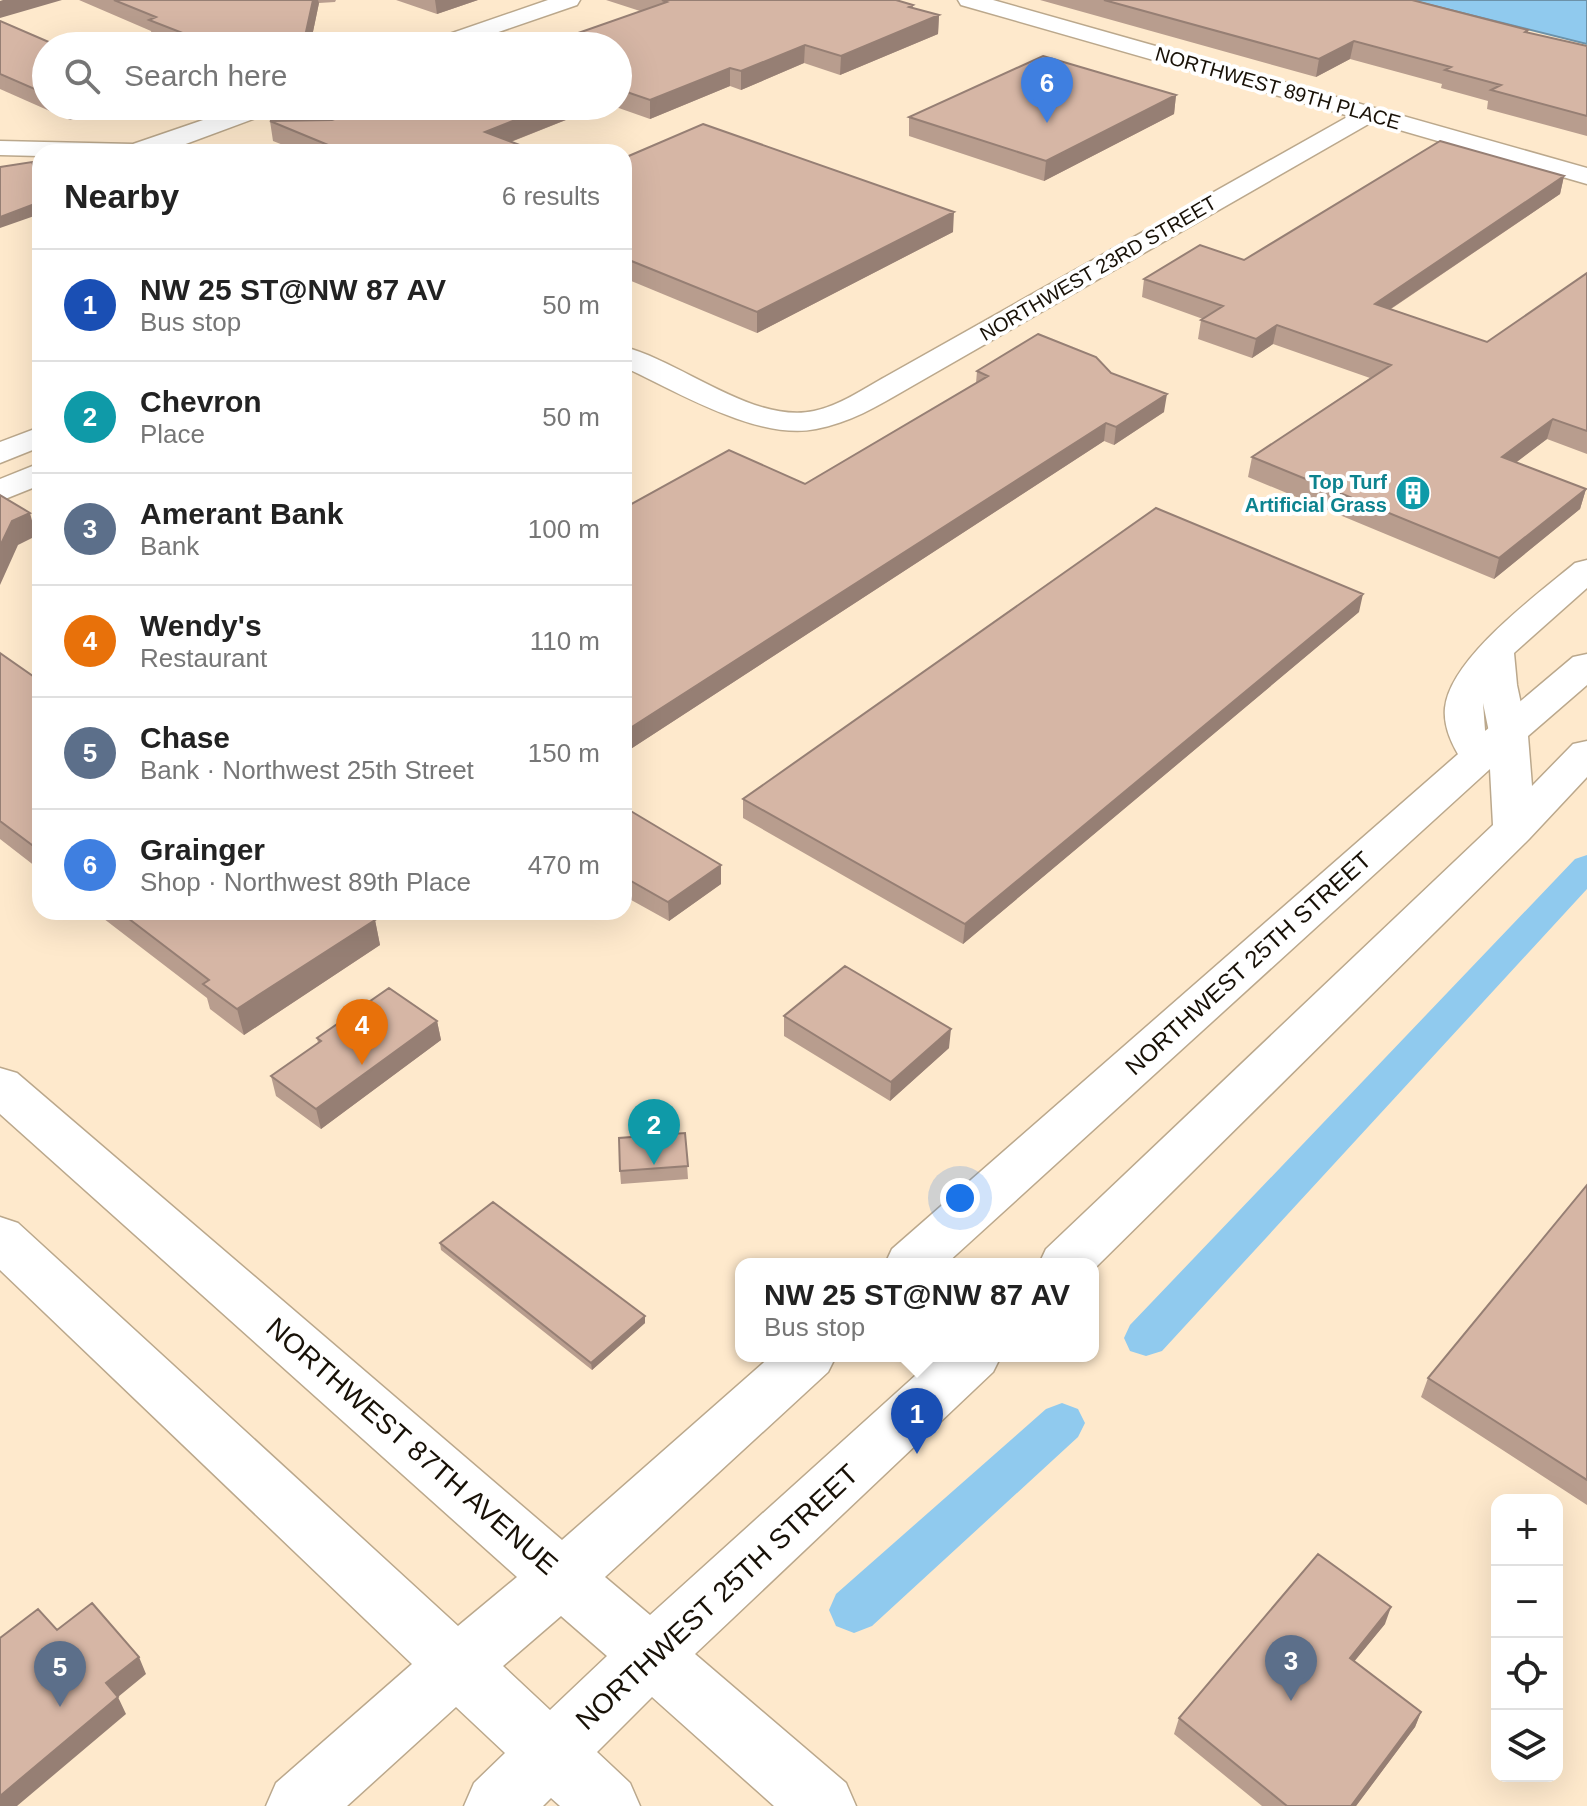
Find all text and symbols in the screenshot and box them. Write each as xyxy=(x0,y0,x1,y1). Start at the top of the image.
search box xyxy=(32,32,632,120)
street label: NORTHWEST 89TH PLACE xyxy=(1153,42,1403,134)
icon: search xyxy=(60,54,104,98)
pin: 6 xyxy=(1021,57,1073,123)
text: Search here xyxy=(124,59,287,92)
text: Nearby xyxy=(64,177,179,215)
text: 6 results xyxy=(502,181,600,211)
street label: NORTHWEST 23RD STREET xyxy=(976,191,1220,345)
text: NW 25 ST@NW 87 AV xyxy=(140,273,446,306)
text: 1 xyxy=(83,290,97,320)
text: 50 m xyxy=(542,290,600,320)
text: Bus stop xyxy=(140,307,241,337)
text: Chevron xyxy=(140,385,262,418)
text: 2 xyxy=(83,402,97,432)
text: 50 m xyxy=(542,402,600,432)
text: Place xyxy=(140,419,205,449)
place label: Top Turf Artificial Grass xyxy=(1245,471,1387,516)
building icon: Top Turf Artificial Grass xyxy=(1394,474,1432,512)
text: Amerant Bank xyxy=(140,497,343,530)
text: 3 xyxy=(83,514,97,544)
text: 100 m xyxy=(528,514,600,544)
text: Bank xyxy=(140,531,199,561)
text: Wendy's xyxy=(140,609,262,642)
text: 4 xyxy=(83,626,97,656)
text: 110 m xyxy=(530,626,600,656)
text: Restaurant xyxy=(140,643,267,673)
text: Chase xyxy=(140,721,230,754)
text: 5 xyxy=(83,738,97,768)
text: 150 m xyxy=(528,738,600,768)
text: Bank · Northwest 25th Street xyxy=(140,755,474,785)
text: Grainger xyxy=(140,833,265,866)
street label: NORTHWEST 25TH STREET xyxy=(1120,846,1376,1080)
text: 6 xyxy=(83,850,97,880)
text: 470 m xyxy=(528,850,600,880)
text: Shop · Northwest 89th Place xyxy=(140,867,471,897)
pin: 4 xyxy=(336,999,388,1065)
pin: 2 xyxy=(628,1099,680,1165)
your location xyxy=(940,1178,980,1218)
popup xyxy=(735,1258,1099,1362)
text: NW 25 ST@NW 87 AV xyxy=(764,1278,1070,1311)
street label: NORTHWEST 87TH AVENUE xyxy=(260,1311,564,1581)
text: Bus stop xyxy=(764,1312,865,1342)
pin: 1 xyxy=(891,1388,943,1454)
street label: NORTHWEST 25TH STREET xyxy=(570,1458,864,1736)
map controls xyxy=(1491,1494,1563,1782)
button: + xyxy=(1491,1494,1563,1566)
button: − xyxy=(1491,1566,1563,1638)
pin: 3 xyxy=(1265,1635,1317,1701)
button: locate xyxy=(1491,1638,1563,1710)
pin: 5 xyxy=(34,1641,86,1707)
button: layers xyxy=(1491,1710,1563,1782)

